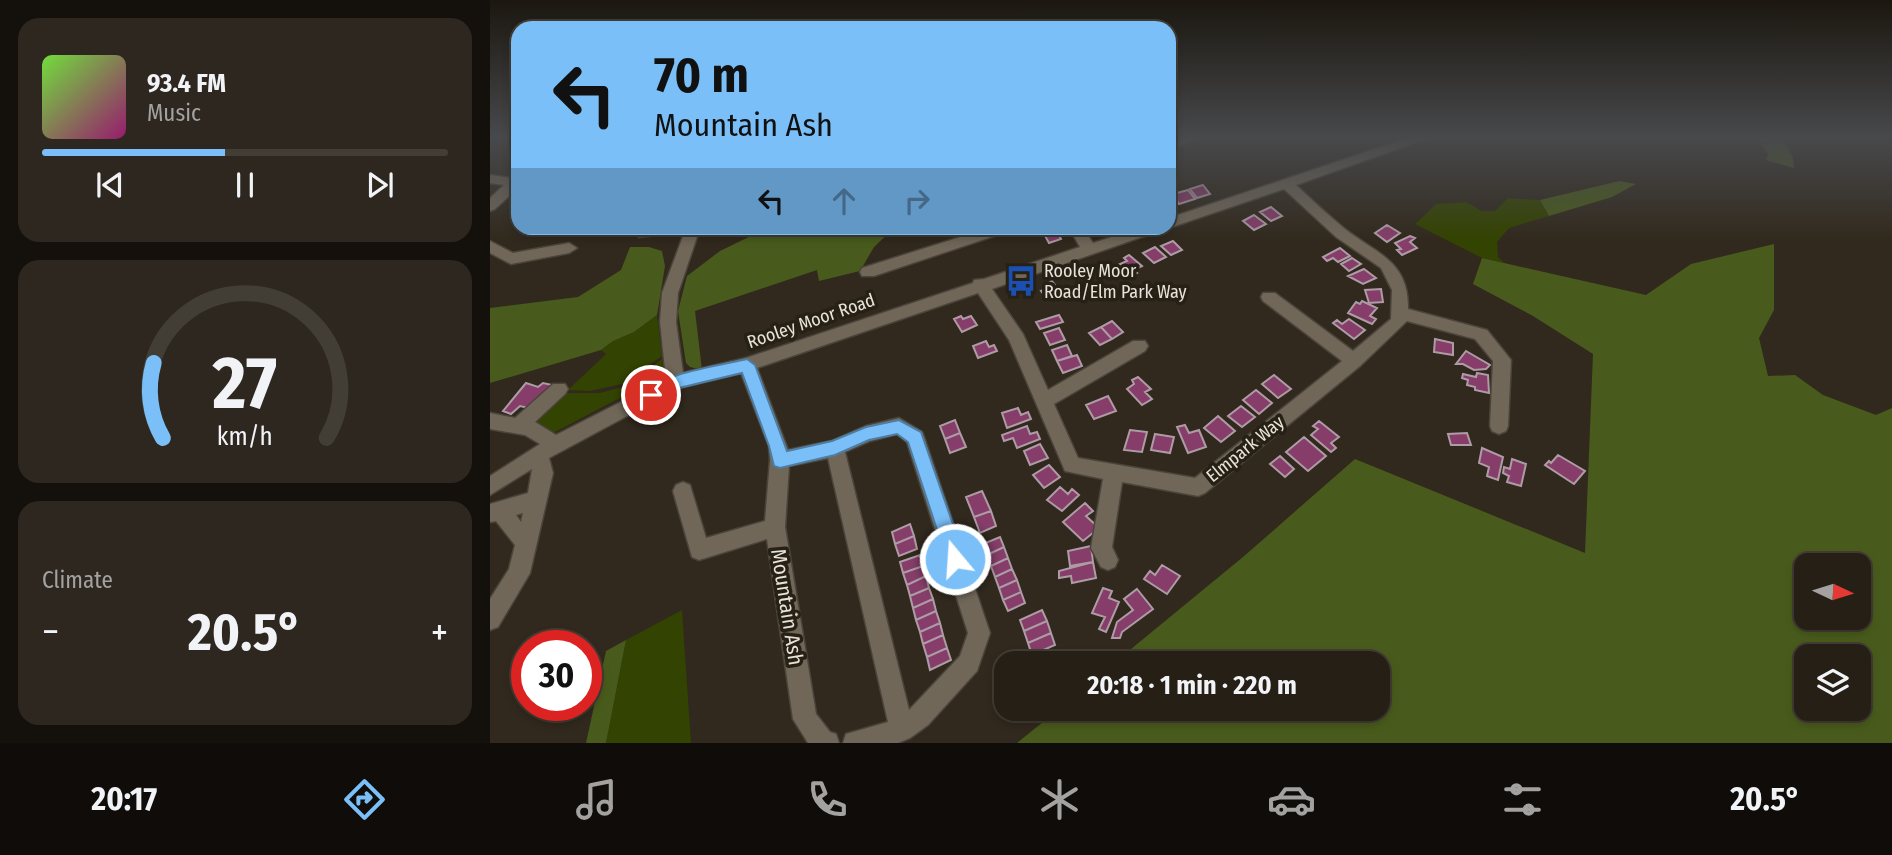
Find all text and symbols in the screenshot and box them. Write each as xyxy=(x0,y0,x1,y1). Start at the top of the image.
text: 70 m xyxy=(654,46,749,105)
icon: left xyxy=(539,49,630,140)
text: 93.4 FM xyxy=(147,68,226,99)
text: Music xyxy=(147,99,201,127)
text: Mountain Ash xyxy=(654,106,833,144)
icon: previous xyxy=(91,166,129,204)
icon: pause xyxy=(226,166,264,204)
icon: next xyxy=(361,166,399,204)
icon: left xyxy=(752,182,790,220)
icon: ahead xyxy=(825,182,863,220)
icon: right xyxy=(898,182,936,220)
place label: Rooley Moor Road/Elm Park Way xyxy=(1044,260,1187,303)
bus stop icon: Rooley Moor Road/Elm Park Way xyxy=(1004,264,1038,298)
street label: Rooley Moor Road xyxy=(744,289,878,353)
text: 27 xyxy=(212,340,277,427)
pin xyxy=(621,365,681,425)
icon: arrive xyxy=(632,376,670,414)
street label: Elmpark Way xyxy=(1202,411,1288,487)
text: km/h xyxy=(217,421,273,451)
position arrow xyxy=(918,522,992,596)
street label: Mountain Ash xyxy=(765,547,809,667)
north arrow xyxy=(1794,553,1871,630)
map controls xyxy=(1794,553,1871,721)
text: Climate xyxy=(42,566,113,594)
text: 20.5° xyxy=(188,601,302,664)
text: − xyxy=(42,609,59,655)
text: + xyxy=(431,609,448,655)
speed limit sign: 30 xyxy=(511,630,602,721)
button: layers xyxy=(1794,644,1871,721)
text: 20:18 · 1 min · 220 m xyxy=(1087,670,1297,701)
icon: directions xyxy=(340,775,389,824)
icon: music xyxy=(572,775,621,824)
icon: phone xyxy=(803,775,852,824)
icon: climate xyxy=(1035,775,1084,824)
icon: car xyxy=(1267,775,1316,824)
icon: filters xyxy=(1498,775,1547,824)
text: 20:17 xyxy=(91,780,157,818)
text: 20.5° xyxy=(1730,780,1801,818)

